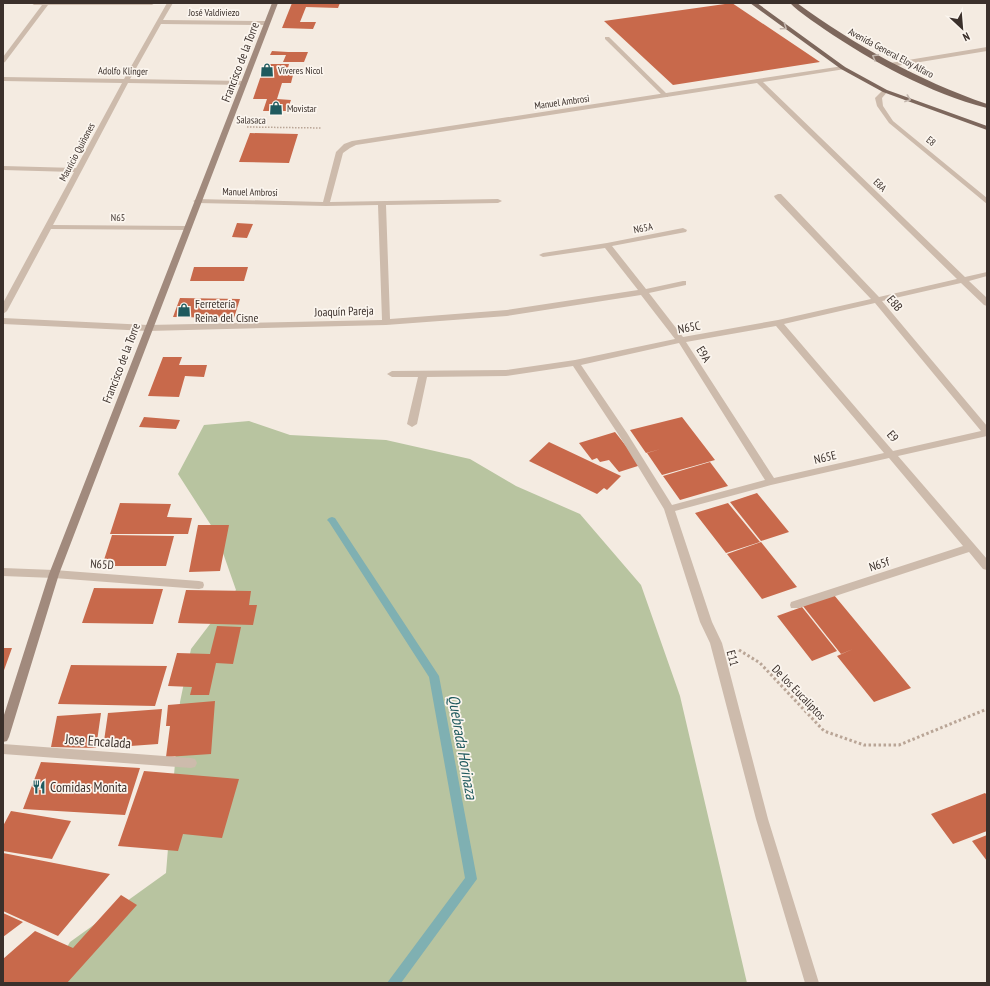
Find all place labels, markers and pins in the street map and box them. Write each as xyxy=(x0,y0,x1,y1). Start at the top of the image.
shop icon: Viveres Nicol xyxy=(259,62,275,78)
place label: Viveres Nicol xyxy=(277,64,323,77)
shop icon: Movistar xyxy=(268,100,284,116)
place label: Movistar xyxy=(287,102,317,115)
place label: Ferretería Reina del Cisne xyxy=(195,296,258,325)
shop icon: Ferretería Reina del Cisne xyxy=(176,302,192,318)
place label: Comidas Monita xyxy=(50,778,127,796)
restaurant icon: Comidas Monita xyxy=(31,779,47,795)

